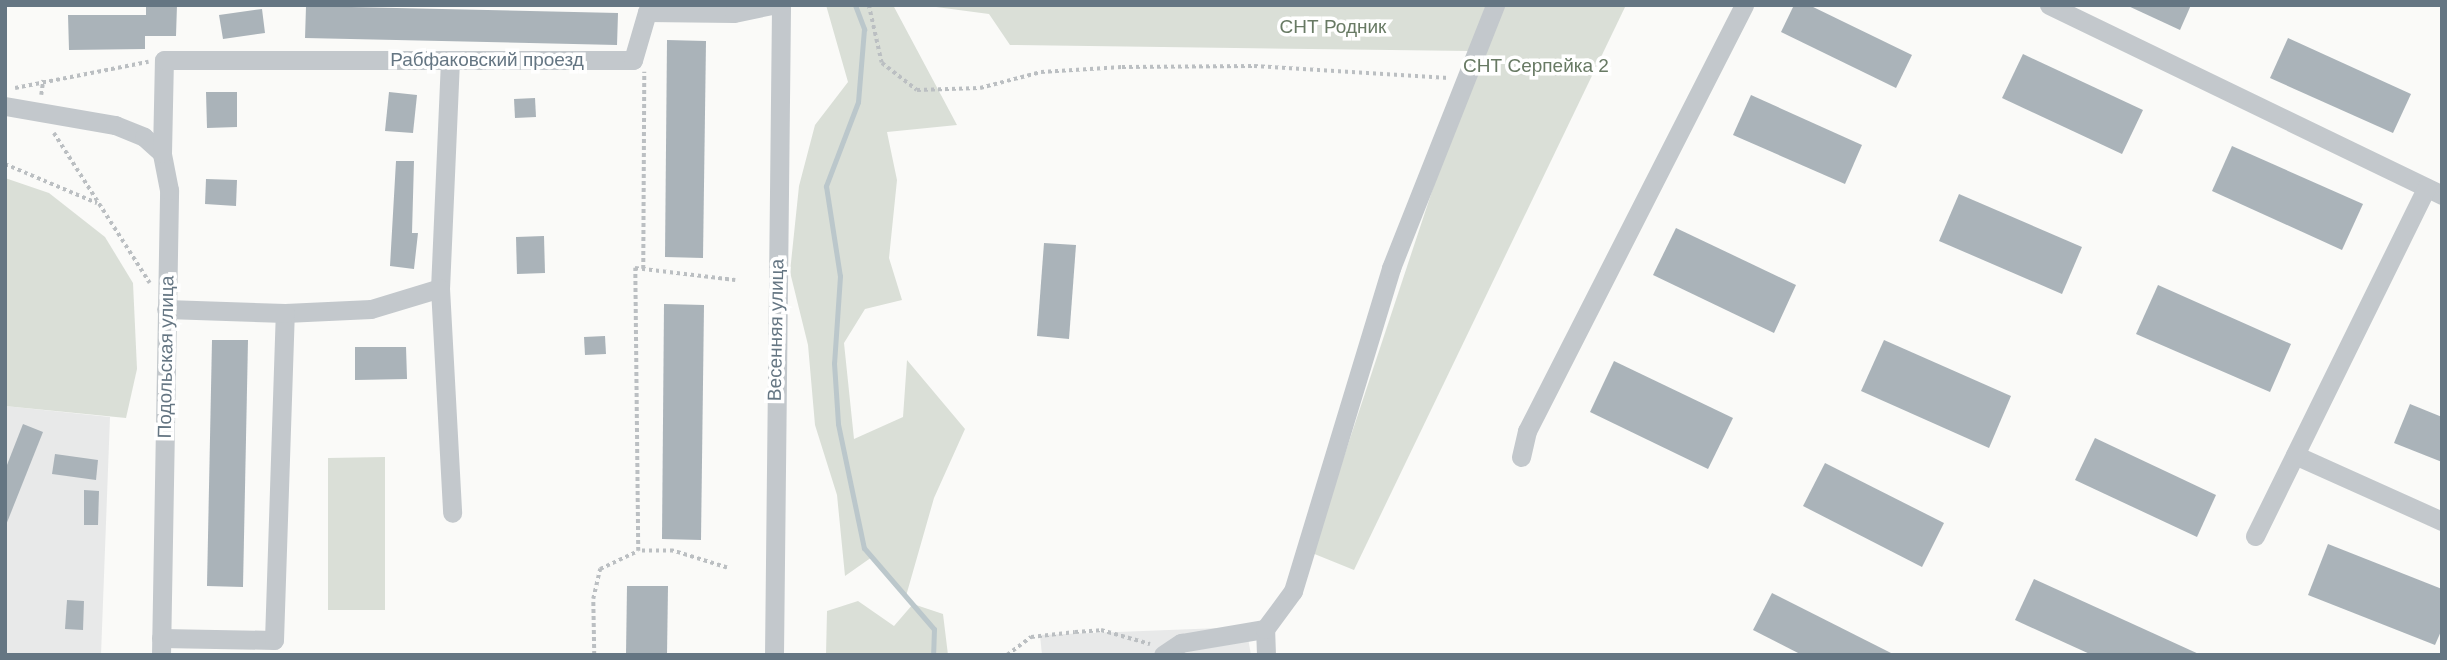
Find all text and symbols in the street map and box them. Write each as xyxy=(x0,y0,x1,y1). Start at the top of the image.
park label: СНТ Родник xyxy=(1280,16,1386,38)
street label: Рабфаковский проезд xyxy=(390,49,584,71)
park label: СНТ Серпейка 2 xyxy=(1463,55,1609,77)
street label: Весенняя улица xyxy=(763,259,789,401)
street label: Подольская улица xyxy=(153,276,179,438)

